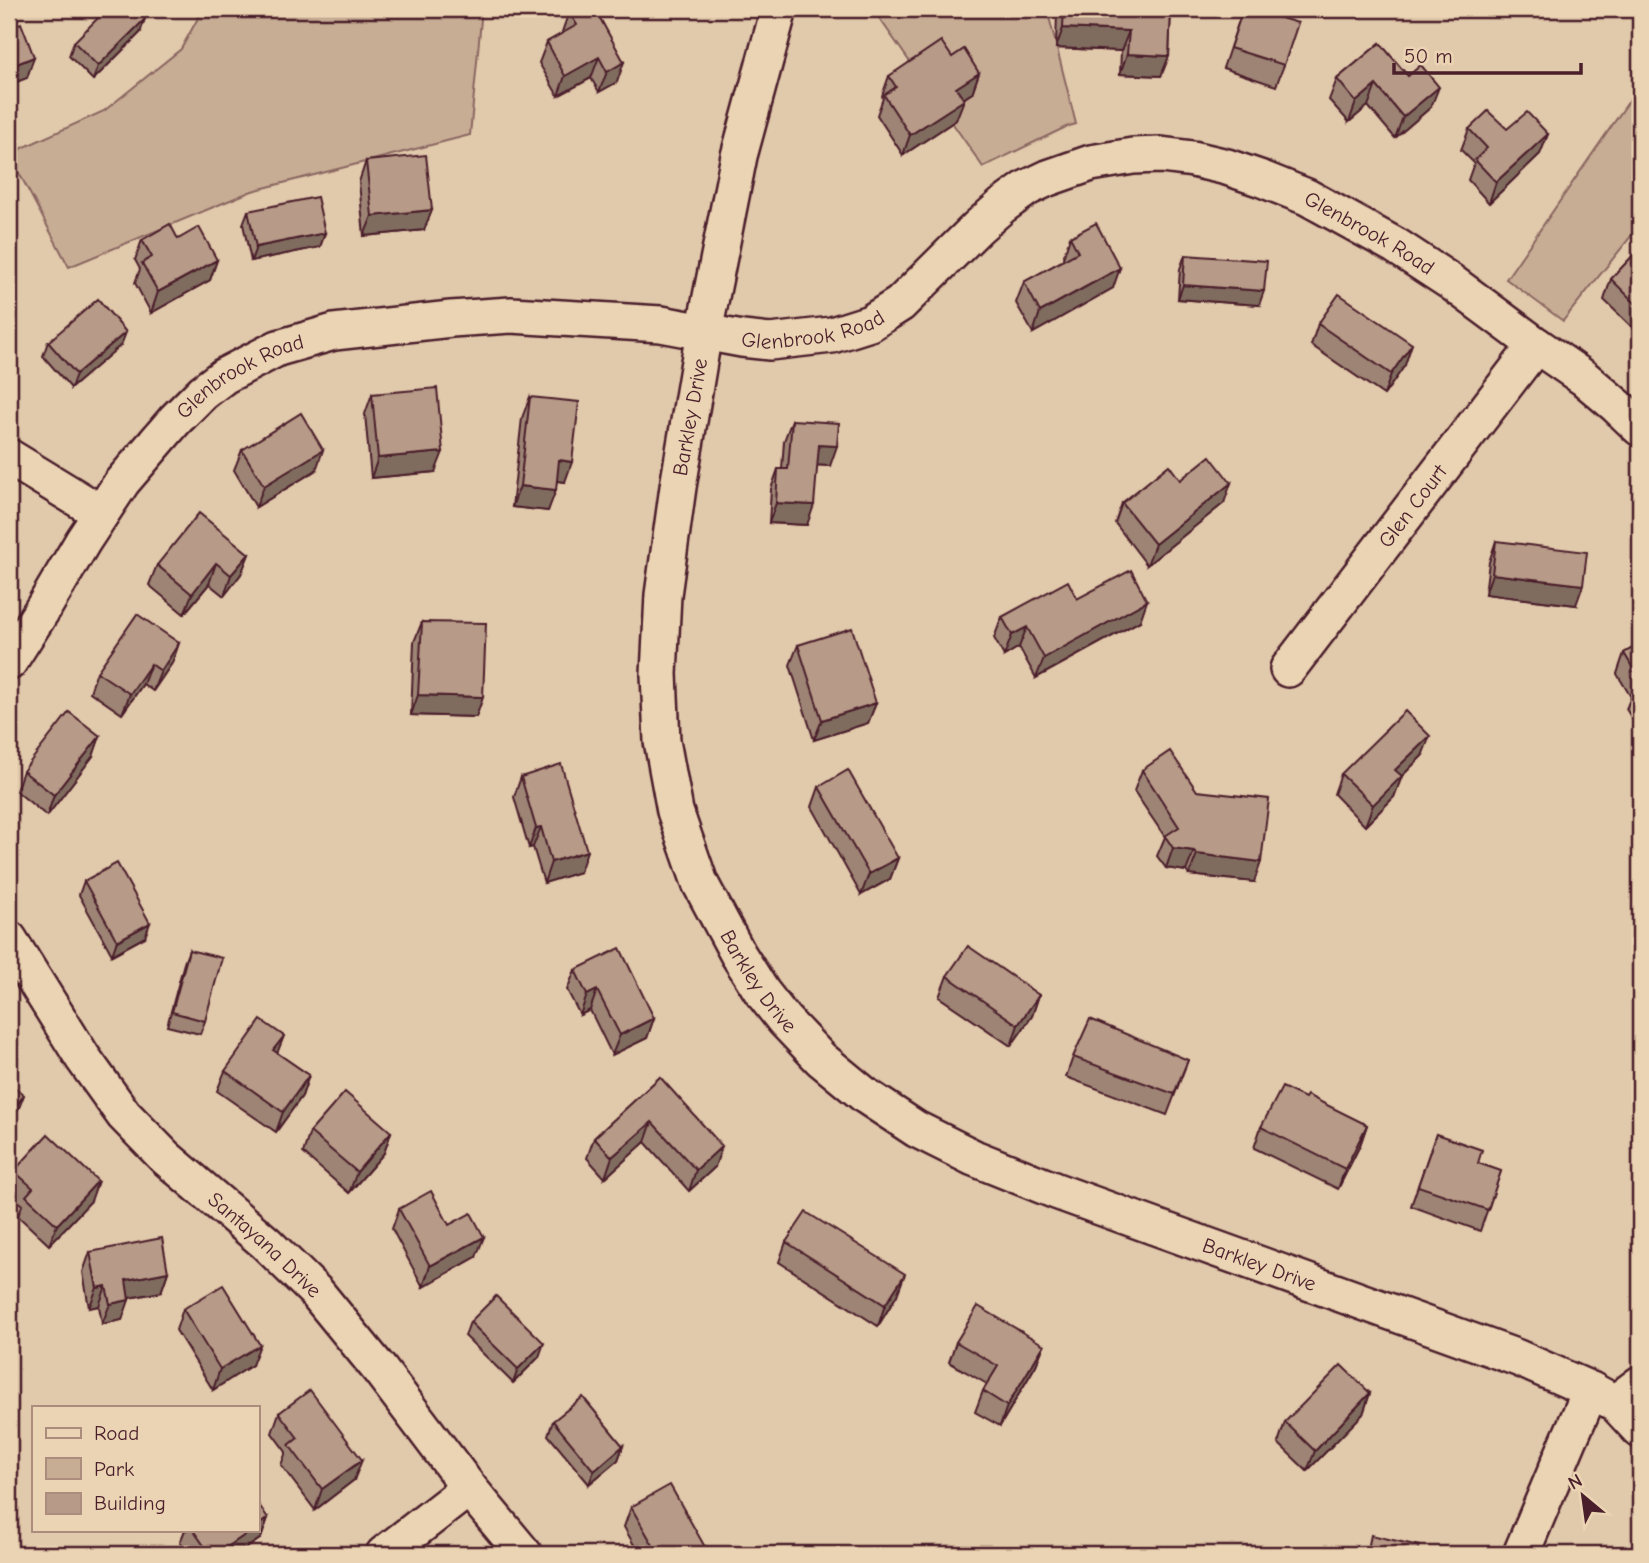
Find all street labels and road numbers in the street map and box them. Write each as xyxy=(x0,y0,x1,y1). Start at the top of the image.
street label: Glenbrook Road xyxy=(1300,186,1439,280)
street label: Glenbrook Road xyxy=(740,305,889,354)
street label: Glenbrook Road xyxy=(171,329,306,424)
street label: Barkley Drive xyxy=(668,356,712,478)
street label: Glen Court xyxy=(1373,459,1452,552)
street label: Barkley Drive xyxy=(715,926,802,1038)
street label: Santayana Drive xyxy=(203,1187,326,1303)
street label: Barkley Drive xyxy=(1199,1233,1319,1296)

